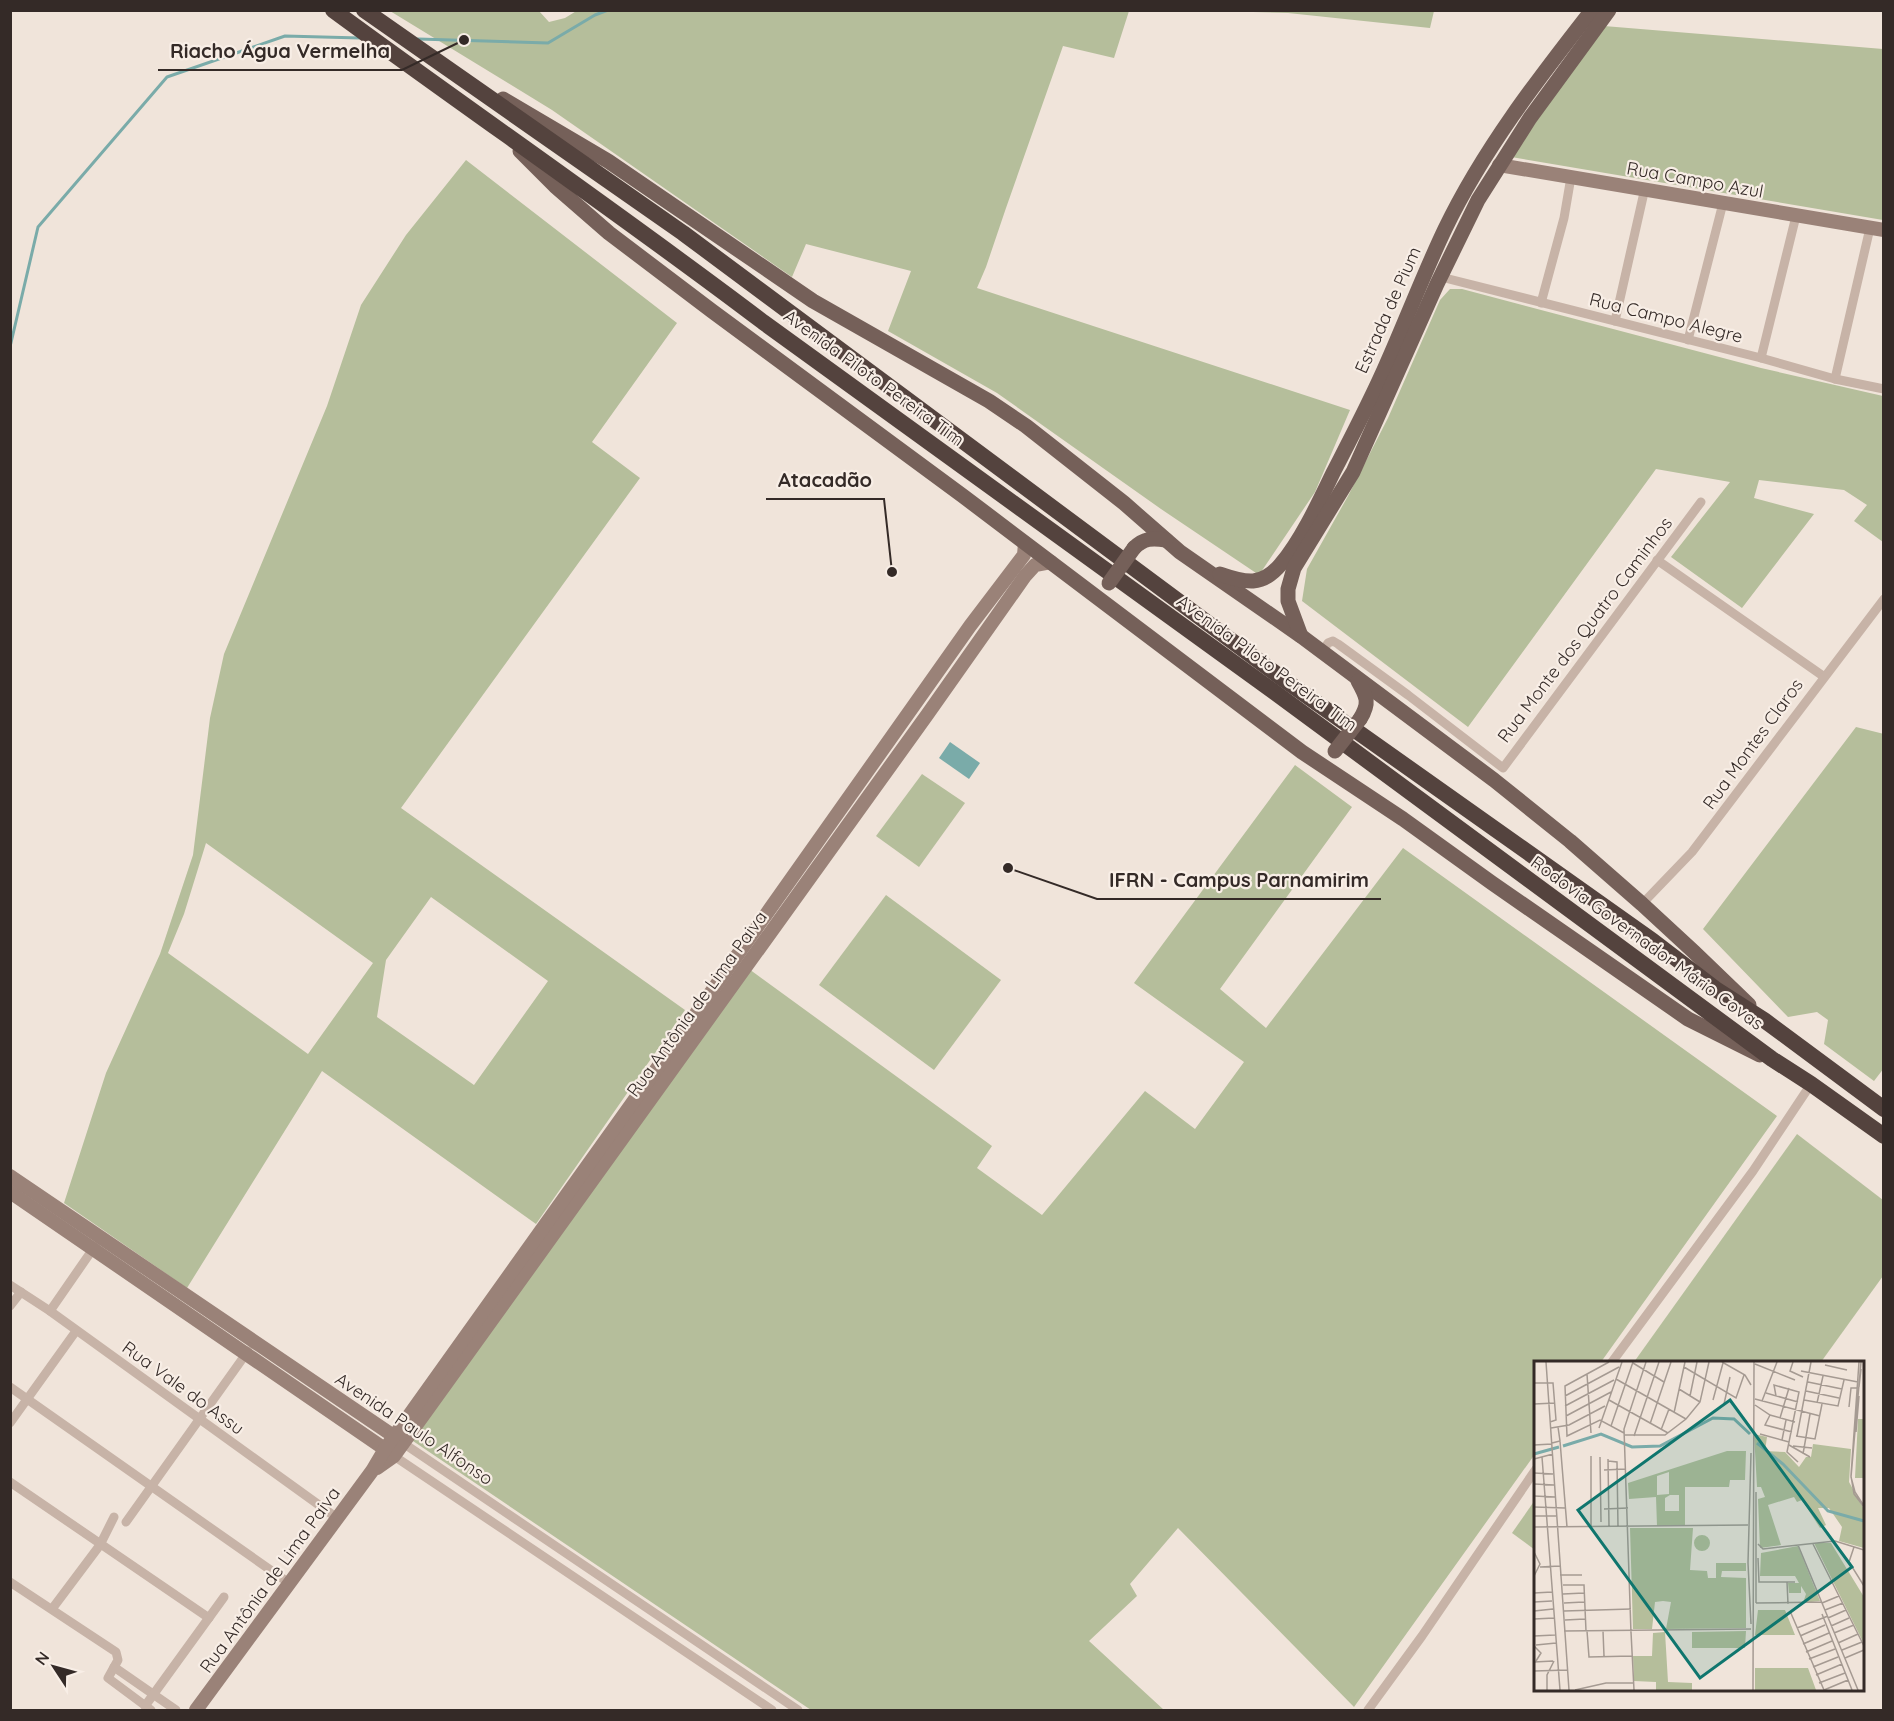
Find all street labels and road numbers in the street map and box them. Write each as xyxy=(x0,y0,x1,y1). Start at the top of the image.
street label: Rua Campo Azul xyxy=(1625,156,1765,203)
street label: Estrada de Pium xyxy=(1349,243,1426,377)
street label: Rua Campo Alegre xyxy=(1587,287,1745,348)
street label: Avenida Piloto Pereira Tim xyxy=(779,304,969,451)
street label: Rua Monte dos Quatro Caminhos xyxy=(1492,512,1677,747)
street label: Avenida Piloto Pereira Tim xyxy=(1172,589,1362,736)
street label: Rua Montes Claros xyxy=(1697,674,1808,814)
street label: Rodovia Governador Mário Covas xyxy=(1526,850,1768,1035)
street label: Rua Antônia de Lima Paiva xyxy=(621,906,772,1101)
street label: Rua Vale do Assu xyxy=(118,1336,249,1440)
street label: Avenida Paulo Alfonso xyxy=(331,1367,498,1490)
street label: Rua Antônia de Lima Paiva xyxy=(194,1482,345,1677)

